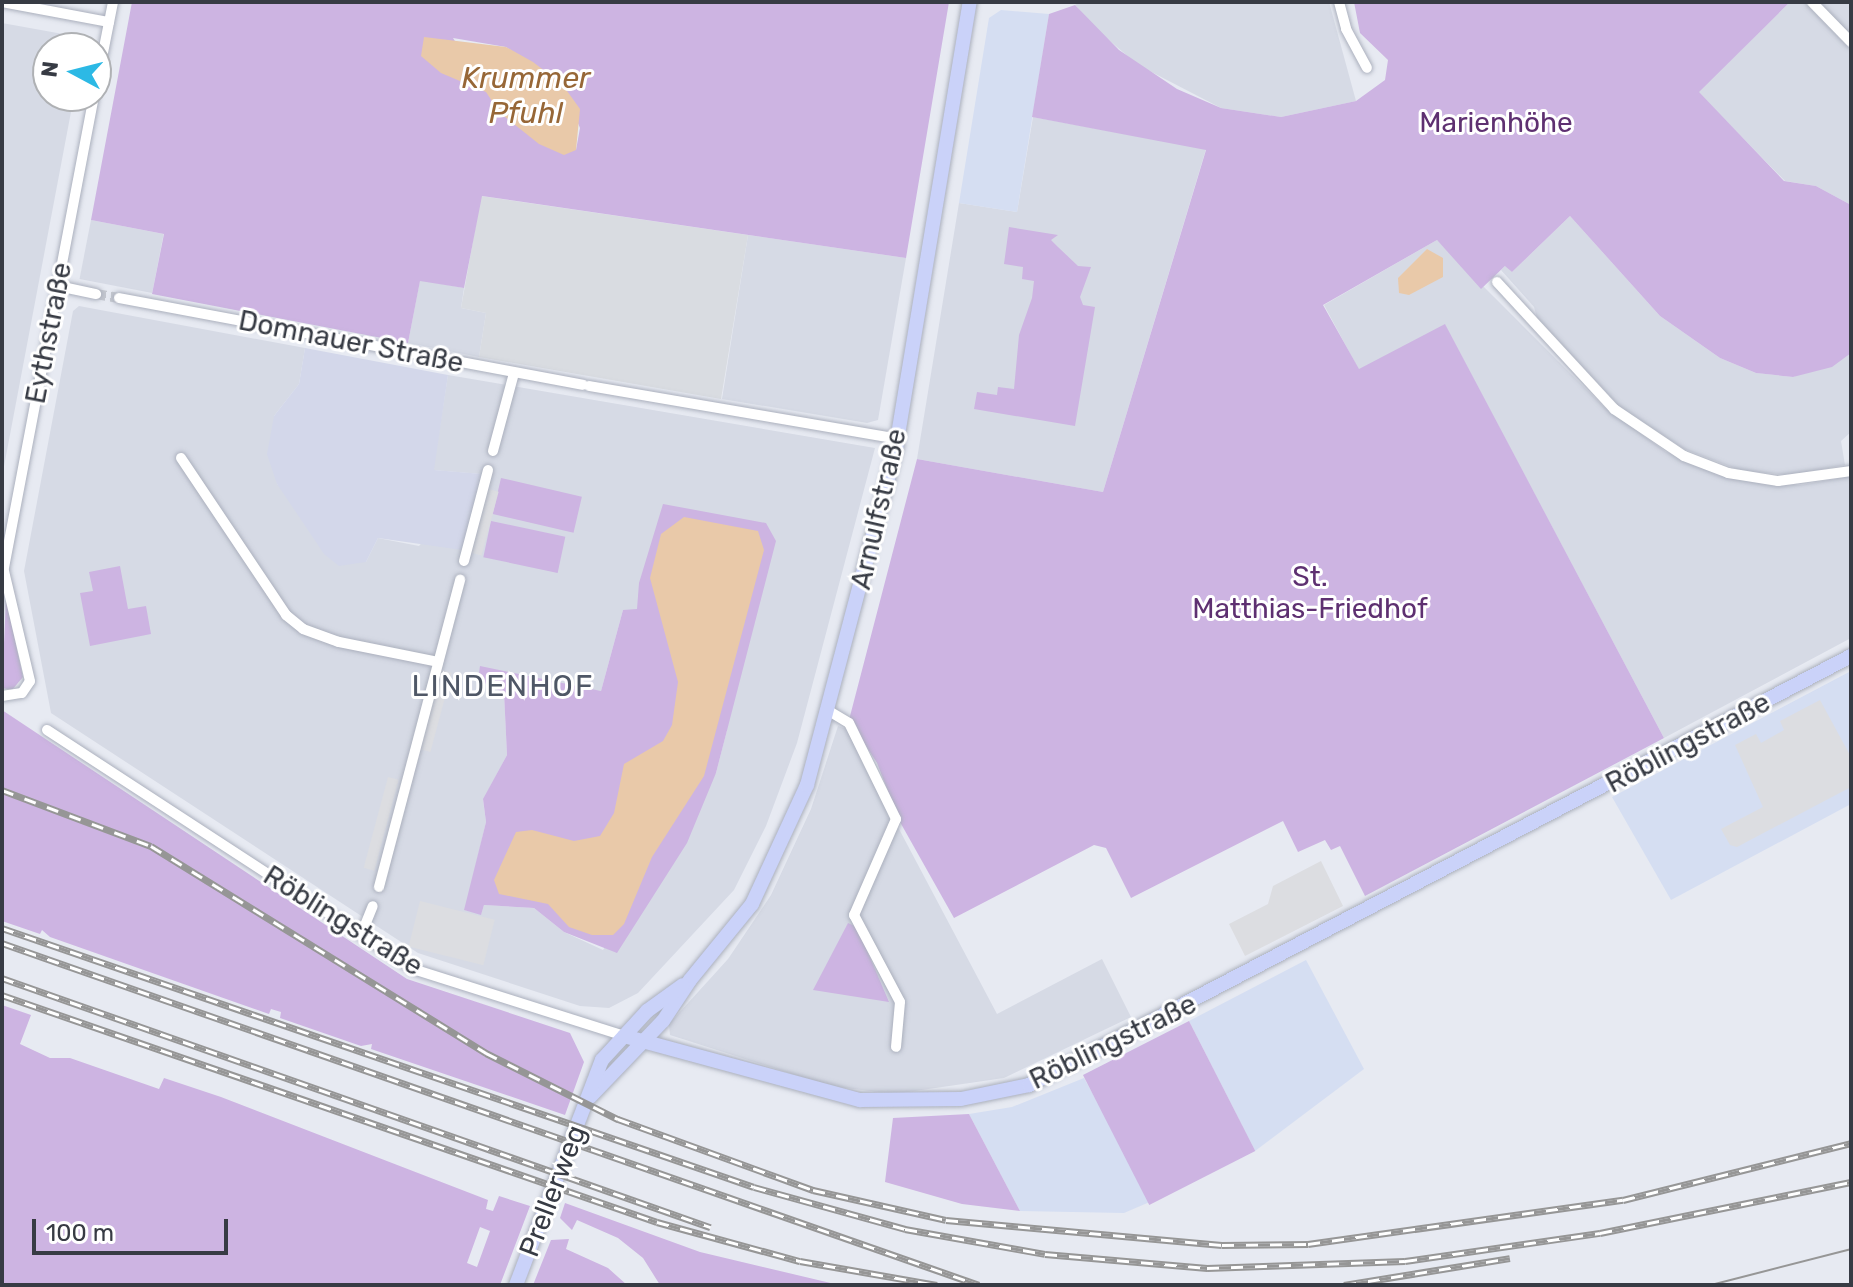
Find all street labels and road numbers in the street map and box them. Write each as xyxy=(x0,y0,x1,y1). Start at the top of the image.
street label: Eythstraße xyxy=(19,260,79,406)
street label: Domnauer Straße xyxy=(235,304,467,380)
street label: Arnulfstraße xyxy=(844,425,914,593)
street label: Röblingstraße xyxy=(1600,686,1776,800)
street label: Röblingstraße xyxy=(257,859,429,983)
street label: Röblingstraße xyxy=(1024,987,1202,1097)
street label: Prellerweg xyxy=(513,1120,593,1262)

